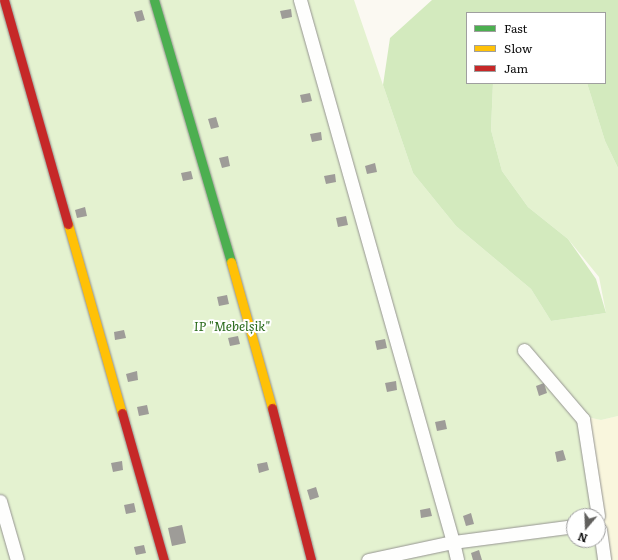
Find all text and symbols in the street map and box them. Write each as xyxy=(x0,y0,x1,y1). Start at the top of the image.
legend xyxy=(466,12,606,84)
text: Fast xyxy=(504,19,527,37)
text: Slow xyxy=(504,39,532,57)
text: Jam xyxy=(504,59,528,77)
park label: IP "Mebelșik" xyxy=(194,318,270,334)
north arrow xyxy=(566,508,606,548)
text: N xyxy=(575,529,589,547)

